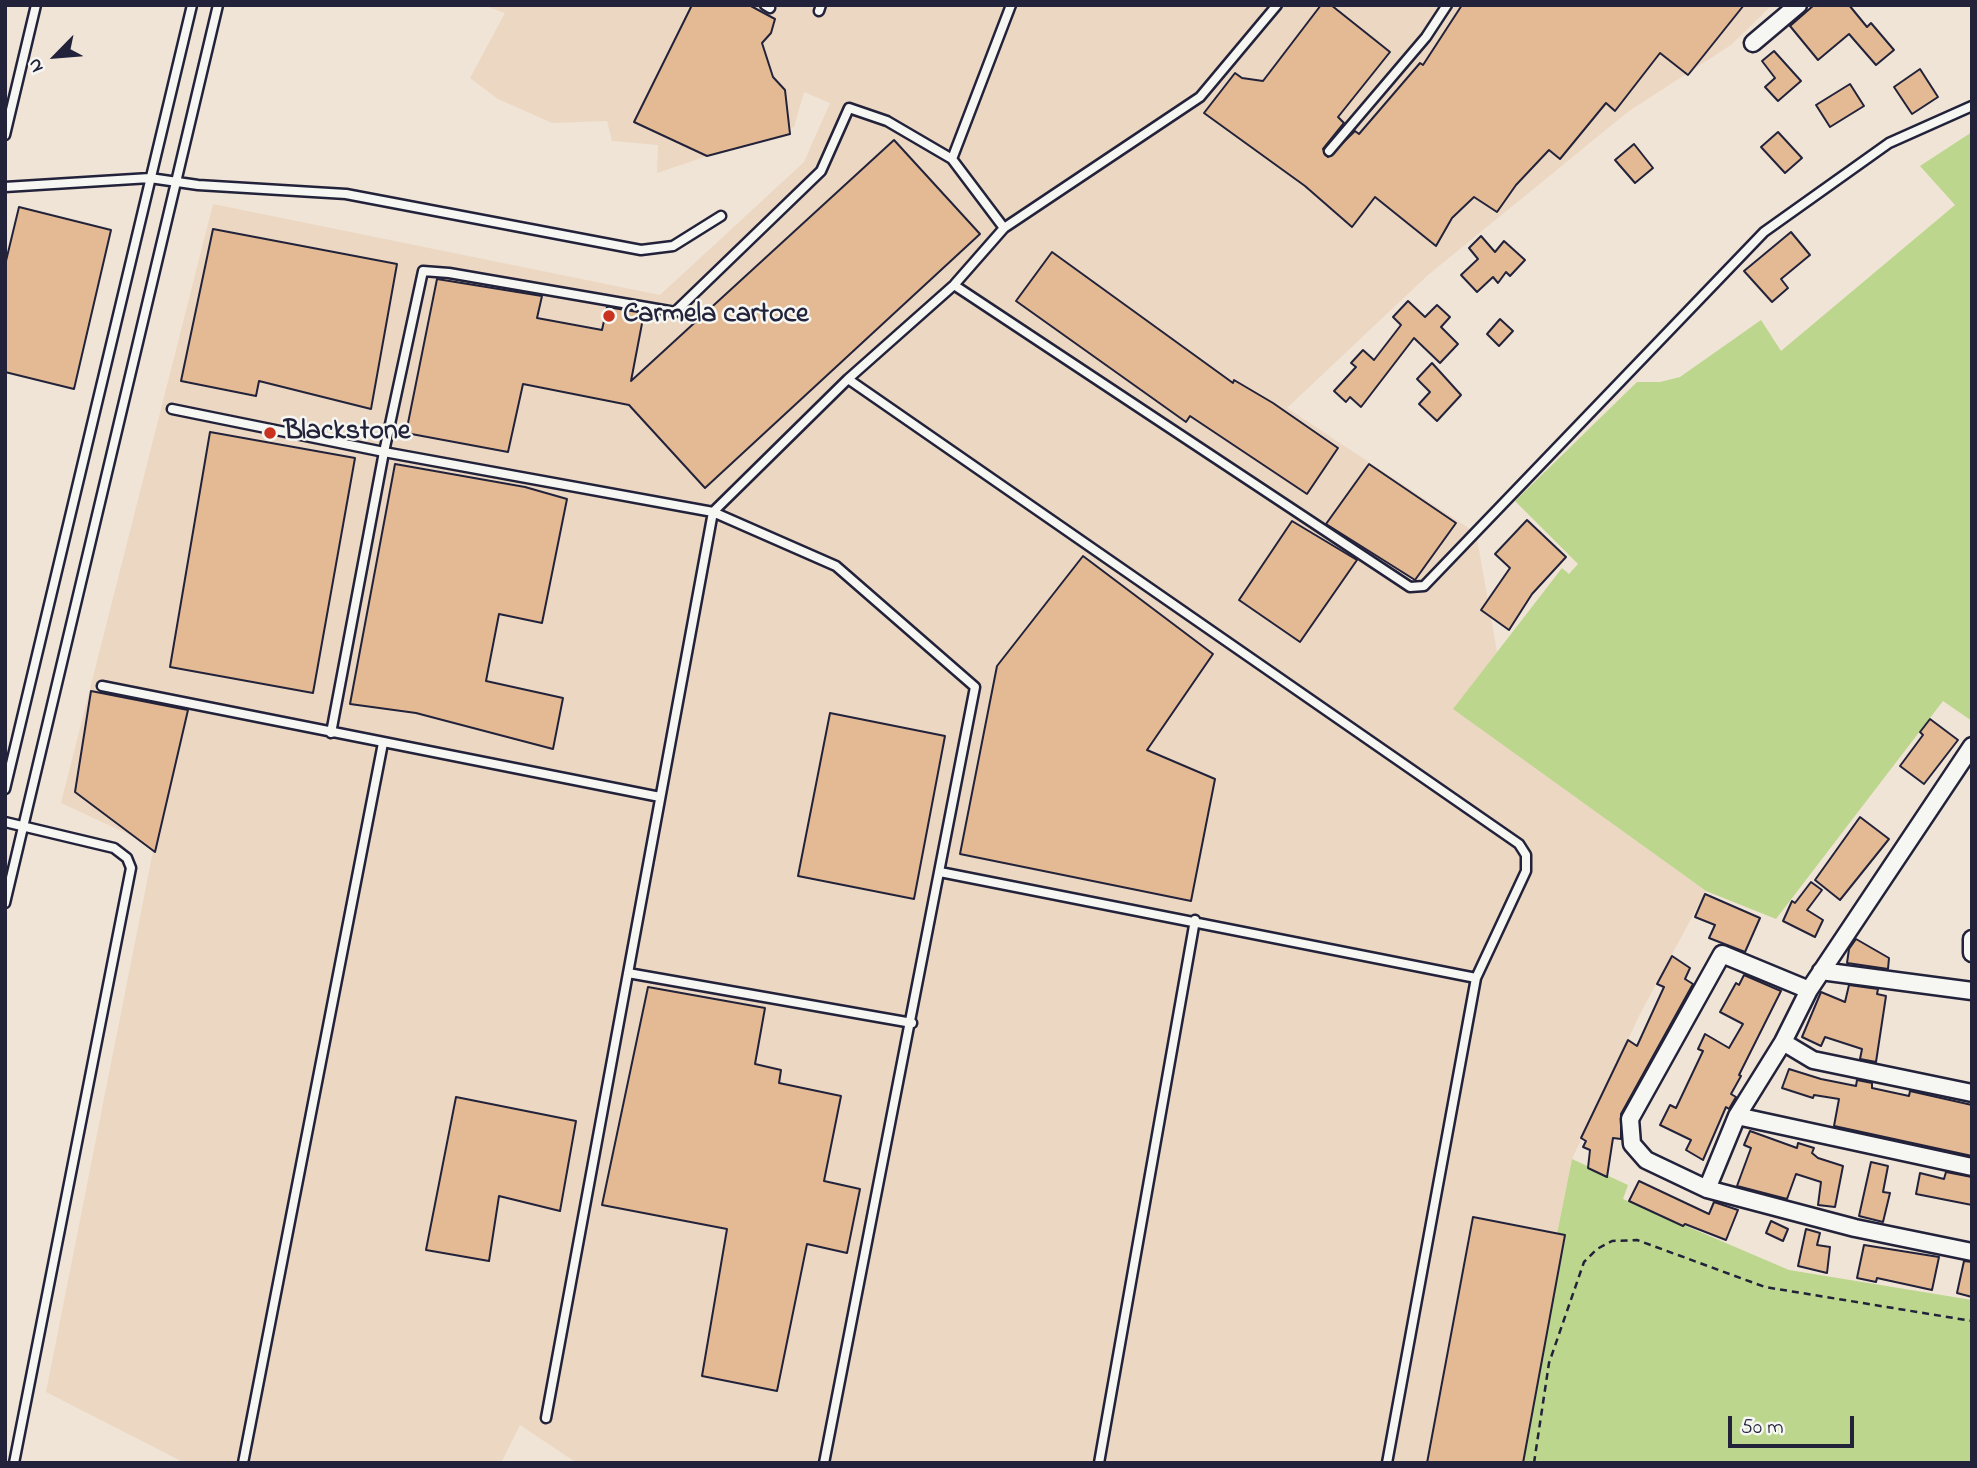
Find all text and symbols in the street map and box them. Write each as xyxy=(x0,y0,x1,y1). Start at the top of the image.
north arrow xyxy=(21,21,91,91)
text: N xyxy=(22,54,51,77)
place label: Carmela cartoce xyxy=(623,299,808,333)
marker: Carmela cartoce xyxy=(601,308,617,324)
place label: Blackstone xyxy=(284,416,410,450)
marker: Blackstone xyxy=(262,425,278,441)
scale bar xyxy=(1732,1402,1858,1446)
text: 50 m xyxy=(1741,1413,1784,1443)

